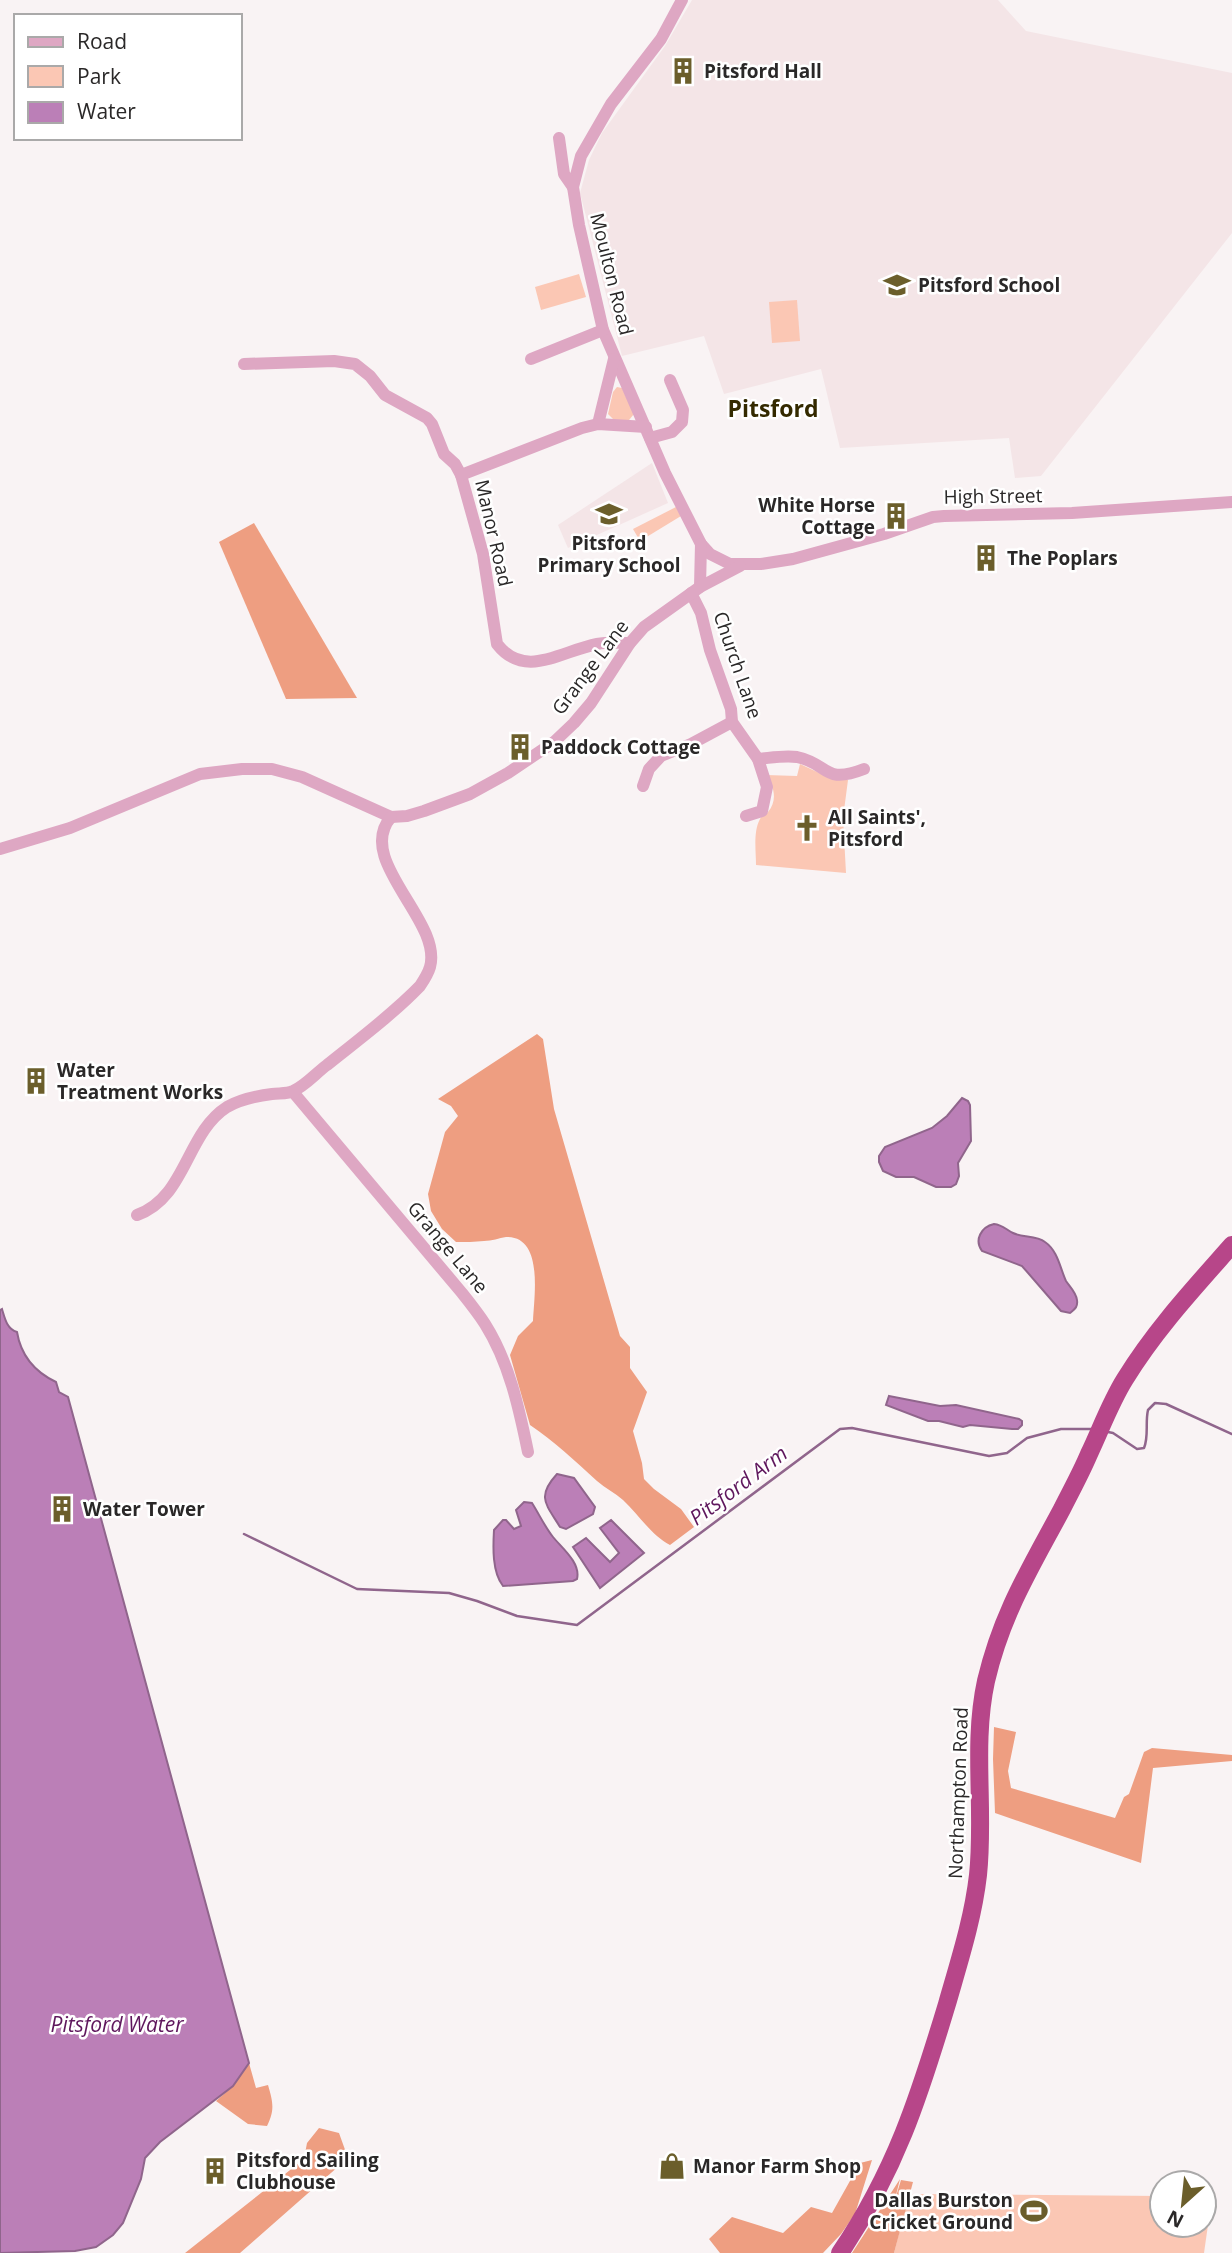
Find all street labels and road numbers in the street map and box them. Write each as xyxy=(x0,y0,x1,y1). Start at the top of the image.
street label: Moulton Road xyxy=(584,210,640,338)
street label: Manor Road xyxy=(469,477,519,589)
street label: High Street xyxy=(943,482,1043,510)
street label: Church Lane xyxy=(708,608,768,722)
street label: Grange Lane xyxy=(546,614,634,720)
street label: Grange Lane xyxy=(402,1196,494,1298)
street label: Northampton Road xyxy=(942,1707,974,1879)

